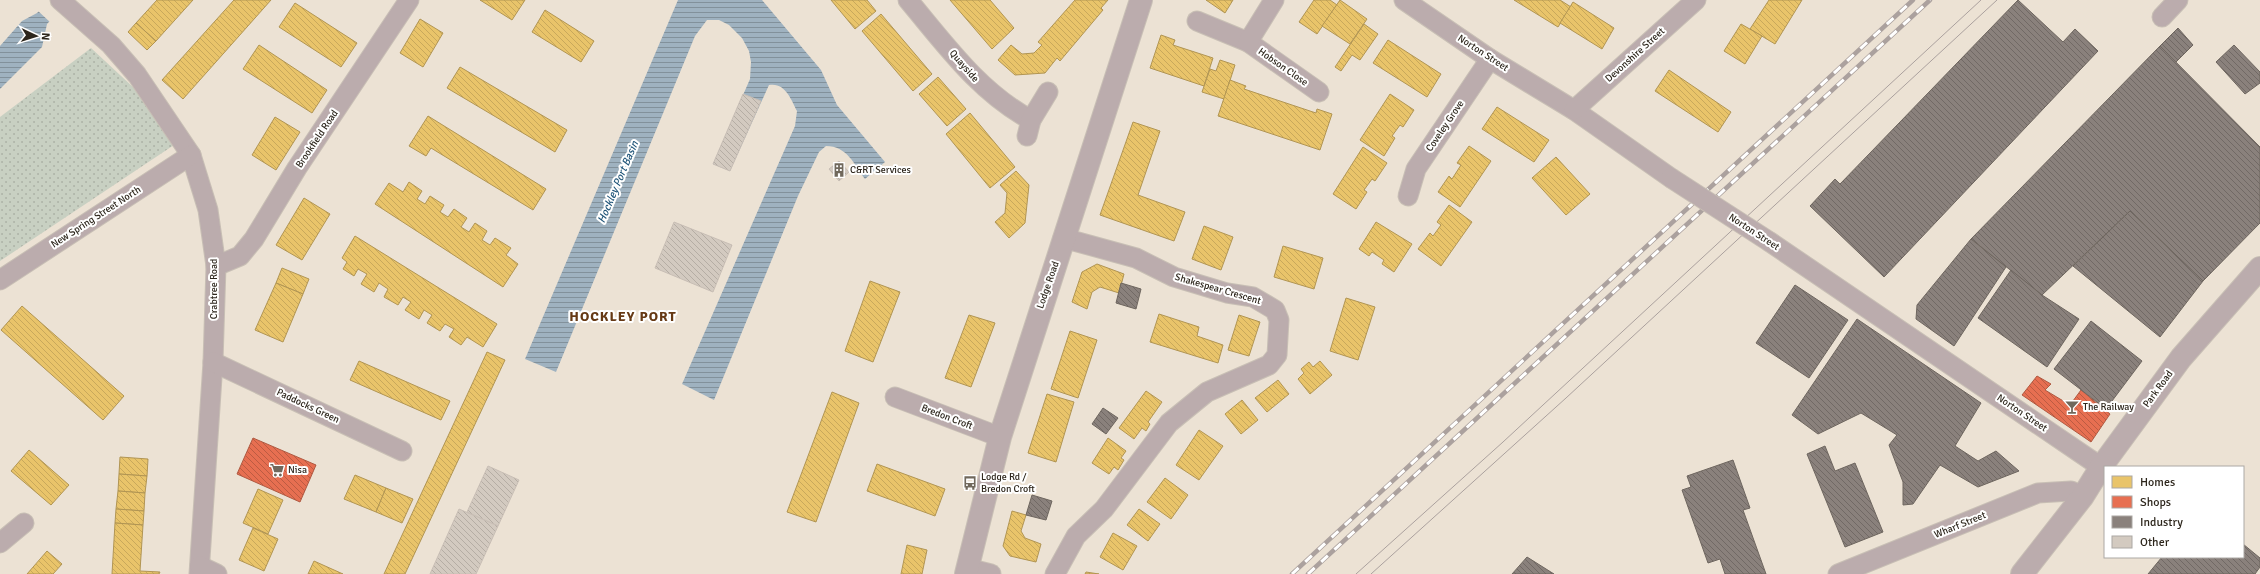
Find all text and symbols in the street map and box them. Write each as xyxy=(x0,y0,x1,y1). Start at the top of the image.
north arrow xyxy=(16,16,56,56)
street label: Devonshire Street xyxy=(1603,25,1668,85)
text: N xyxy=(39,32,52,41)
street label: Norton Street xyxy=(1455,32,1511,74)
street label: Hobson Close xyxy=(1256,45,1310,89)
street label: Quayside xyxy=(947,47,981,85)
street label: Coveley Grove xyxy=(1423,98,1467,154)
street label: Brookfield Road xyxy=(293,108,341,170)
water label: Hockley Port Basin xyxy=(595,138,642,225)
building icon: C&RT Services xyxy=(831,162,847,178)
place label: C&RT Services xyxy=(850,164,912,176)
street label: New Spring Street North xyxy=(49,183,143,251)
street label: Norton Street xyxy=(1726,211,1782,253)
street label: Crabtree Road xyxy=(208,259,220,319)
street label: Lodge Road xyxy=(1034,260,1062,310)
street label: Shakespear Crescent xyxy=(1174,271,1263,307)
district label: HOCKLEY PORT xyxy=(569,308,677,325)
street label: Park Road xyxy=(2141,368,2175,410)
street label: Paddocks Green xyxy=(275,386,341,426)
street label: Norton Street xyxy=(1995,392,2050,435)
bar icon: The Railway xyxy=(2064,399,2080,415)
place label: The Railway xyxy=(2083,401,2134,413)
street label: Bredon Croft xyxy=(920,402,975,432)
supermarket icon: Nisa xyxy=(269,462,285,478)
place label: Nisa xyxy=(288,464,307,476)
legend xyxy=(2104,466,2244,558)
place label: Lodge Rd / Bredon Croft xyxy=(981,471,1035,495)
bus stop icon: Lodge Rd / Bredon Croft xyxy=(962,475,978,491)
text: Homes xyxy=(2140,475,2175,490)
text: Shops xyxy=(2140,495,2171,510)
street label: Wharf Street xyxy=(1932,509,1988,541)
text: Industry xyxy=(2140,515,2183,530)
text: Other xyxy=(2140,535,2170,550)

